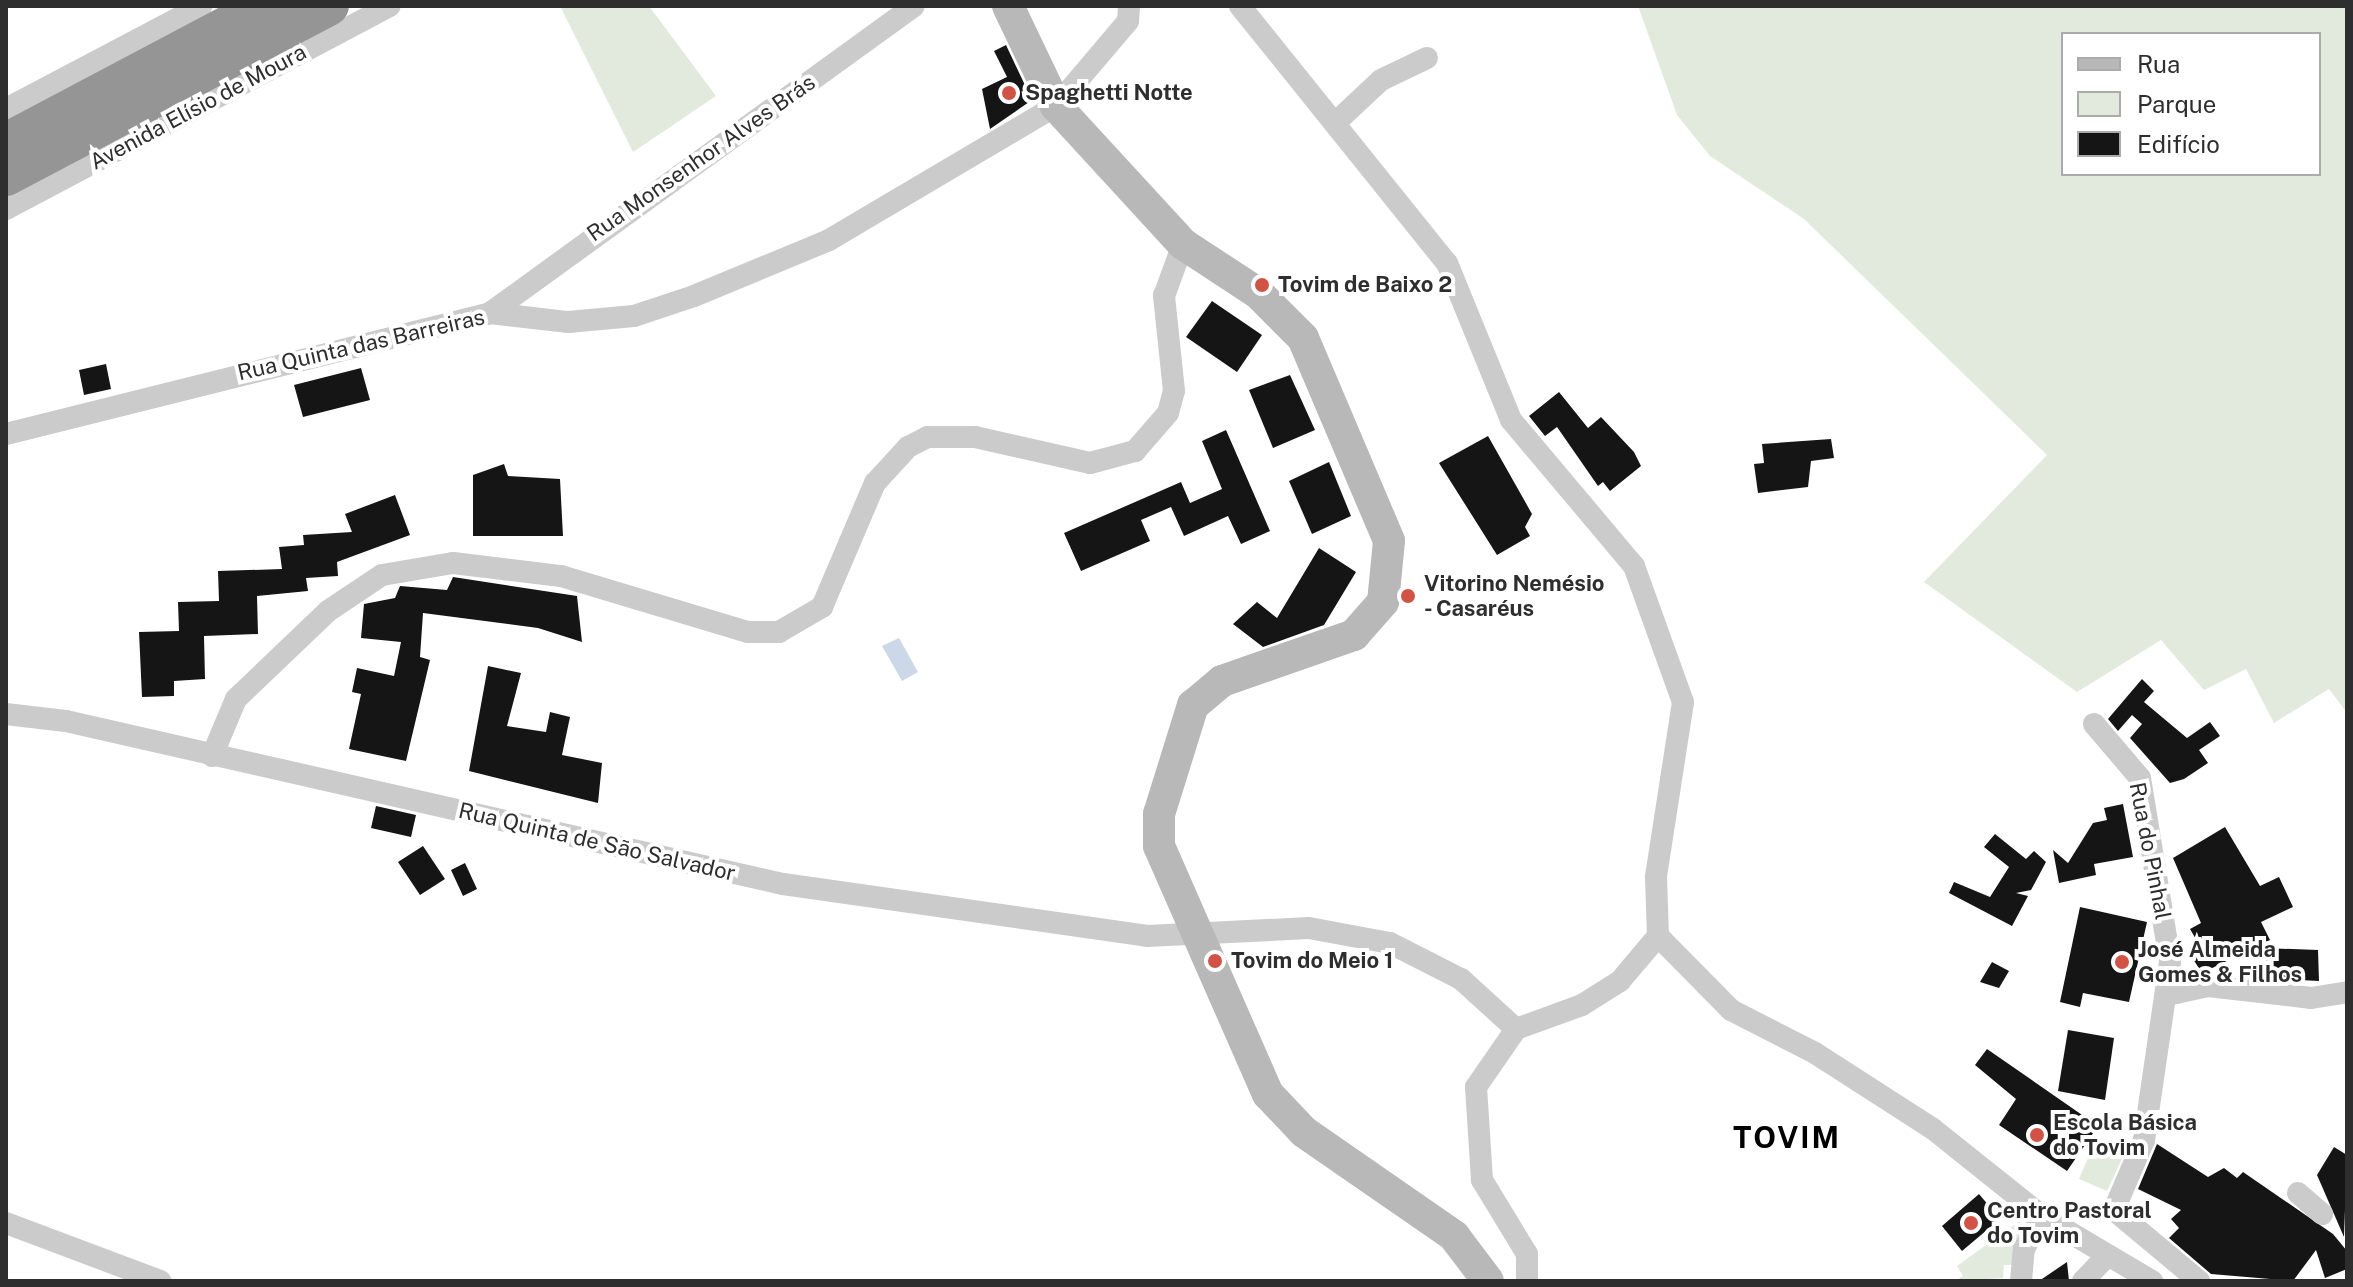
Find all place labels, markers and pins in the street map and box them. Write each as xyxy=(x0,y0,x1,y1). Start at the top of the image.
place label: Spaghetti Notte xyxy=(1025,80,1193,106)
marker: Spaghetti Notte xyxy=(1000,84,1018,102)
place label: Tovim de Baixo 2 xyxy=(1278,272,1453,298)
marker: Tovim de Baixo 2 xyxy=(1253,276,1271,294)
place label: Vitorino Nemésio - Casaréus xyxy=(1424,570,1605,622)
marker: Vitorino Nemésio - Casaréus xyxy=(1399,587,1417,605)
place label: José Almeida Gomes & Filhos xyxy=(2138,936,2302,988)
place label: Tovim do Meio 1 xyxy=(1231,948,1394,974)
marker: Tovim do Meio 1 xyxy=(1206,952,1224,970)
marker: José Almeida Gomes & Filhos xyxy=(2113,953,2131,971)
place label: Escola Básica do Tovim xyxy=(2053,1109,2197,1160)
marker: Escola Básica do Tovim xyxy=(2028,1126,2046,1144)
place label: Centro Pastoral do Tovim xyxy=(1987,1197,2152,1248)
marker: Centro Pastoral do Tovim xyxy=(1962,1214,1980,1232)

